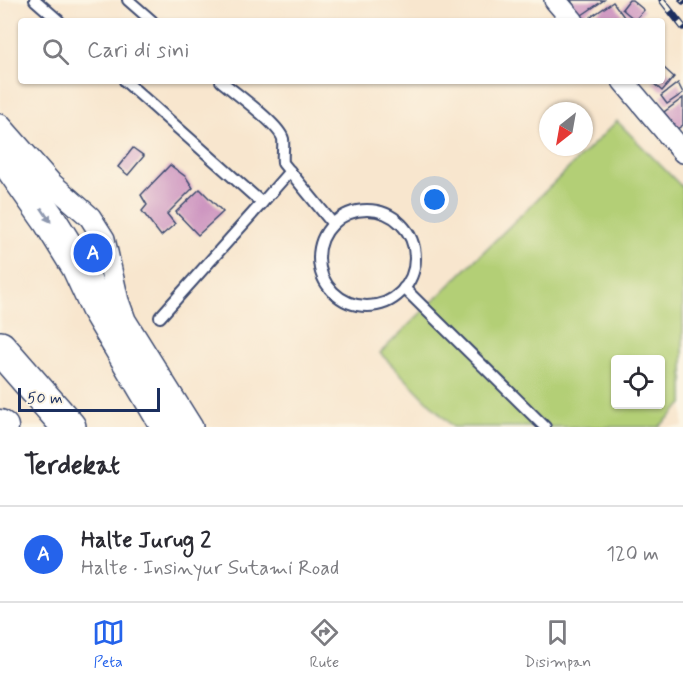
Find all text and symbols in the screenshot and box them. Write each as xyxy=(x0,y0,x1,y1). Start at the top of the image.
search box xyxy=(18,18,665,84)
icon: search xyxy=(39,35,72,68)
text: Cari di sini xyxy=(87,37,189,65)
north arrow xyxy=(539,102,593,156)
your location xyxy=(420,185,449,214)
one-way arrow xyxy=(40,207,51,223)
pin: A xyxy=(74,230,112,276)
map controls xyxy=(611,355,665,409)
button: locate xyxy=(611,355,665,409)
scale bar xyxy=(18,385,160,412)
text: 50 m xyxy=(27,388,63,409)
text: Terdekat xyxy=(24,449,120,483)
text: Halte Jurug 2 xyxy=(81,527,211,555)
text: A xyxy=(37,541,50,568)
text: 120 m xyxy=(606,541,659,568)
text: Halte · Insinyur Sutami Road xyxy=(81,555,339,582)
tab: Peta xyxy=(92,616,125,673)
tab: Rute xyxy=(308,616,341,673)
tab: Disimpan xyxy=(524,616,591,673)

